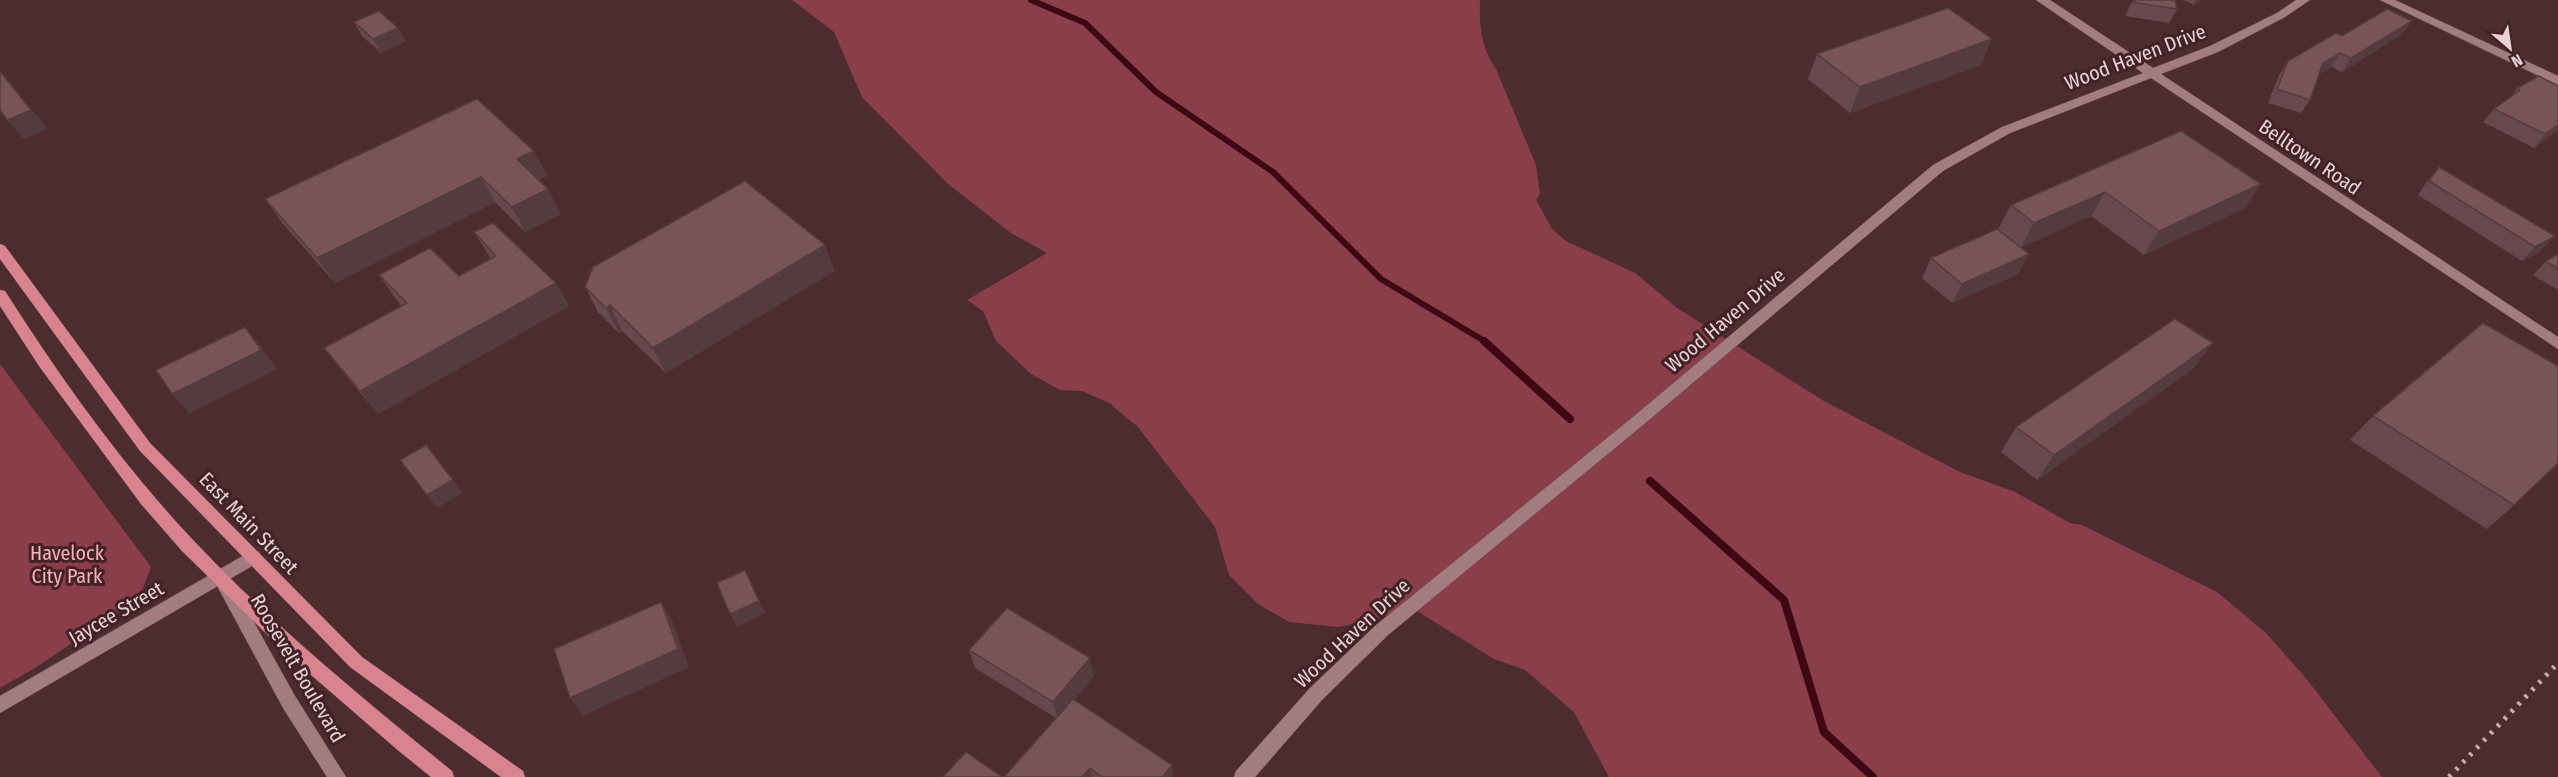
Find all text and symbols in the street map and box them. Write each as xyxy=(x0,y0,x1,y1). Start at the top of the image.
north arrow xyxy=(2480,18,2540,78)
street label: Wood Haven Drive xyxy=(2061,19,2209,95)
text: N xyxy=(2508,50,2526,71)
street label: Belltown Road xyxy=(2254,114,2366,200)
street label: Wood Haven Drive xyxy=(1660,263,1790,377)
street label: East Main Street xyxy=(194,467,304,579)
park label: Havelock City Park xyxy=(30,541,105,588)
street label: Wood Haven Drive xyxy=(1289,573,1415,693)
street label: Jaycee Street xyxy=(64,576,168,650)
street label: Roosevelt Boulevard xyxy=(246,589,350,747)

